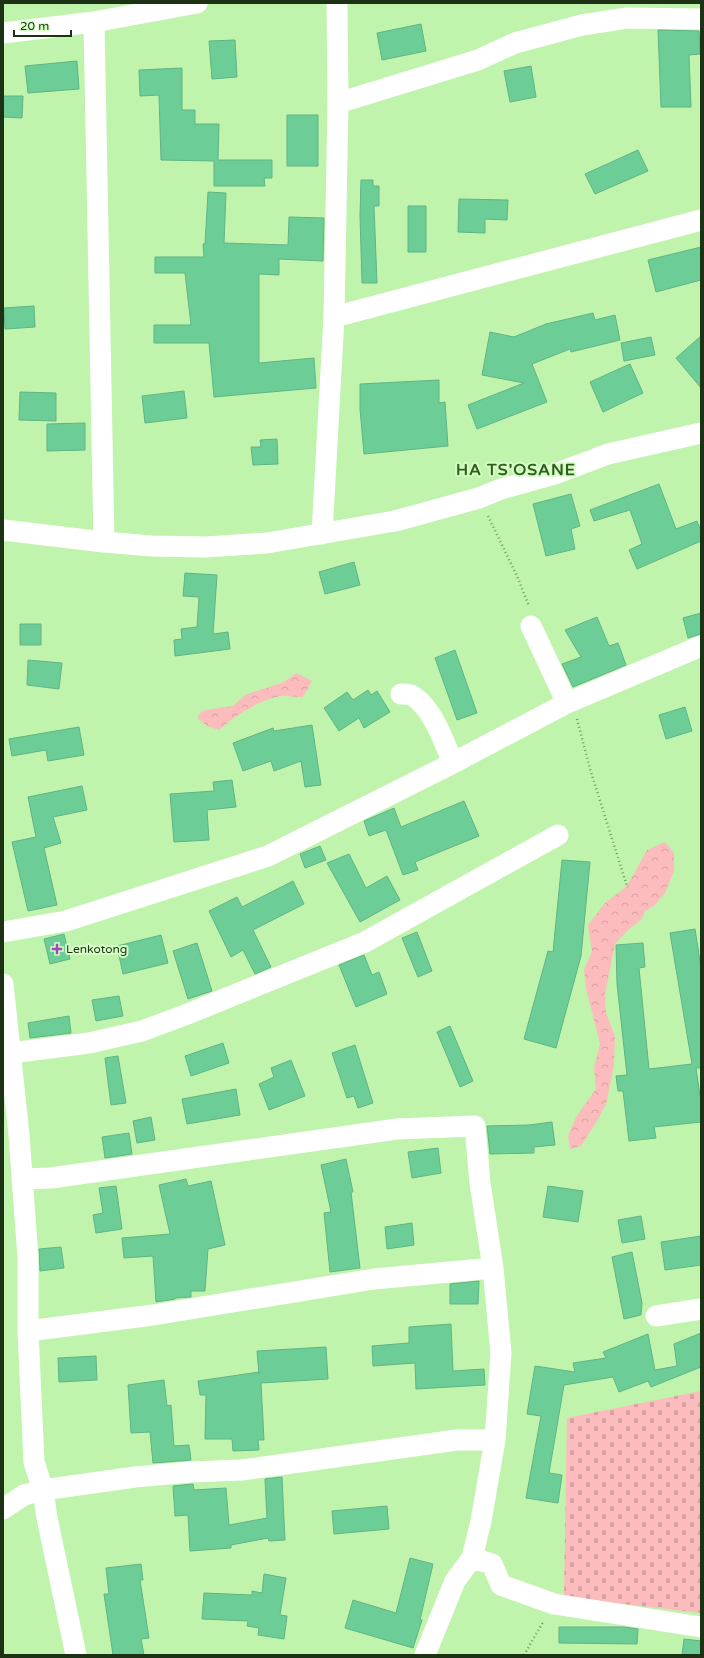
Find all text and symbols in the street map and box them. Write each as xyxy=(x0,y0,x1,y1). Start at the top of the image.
scale bar xyxy=(14,12,71,38)
text: 20 m xyxy=(20,19,49,33)
district label: HA TS'OSANE xyxy=(456,460,576,480)
place label: Lenkotong xyxy=(66,942,127,956)
marker: Lenkotong xyxy=(51,943,63,955)

